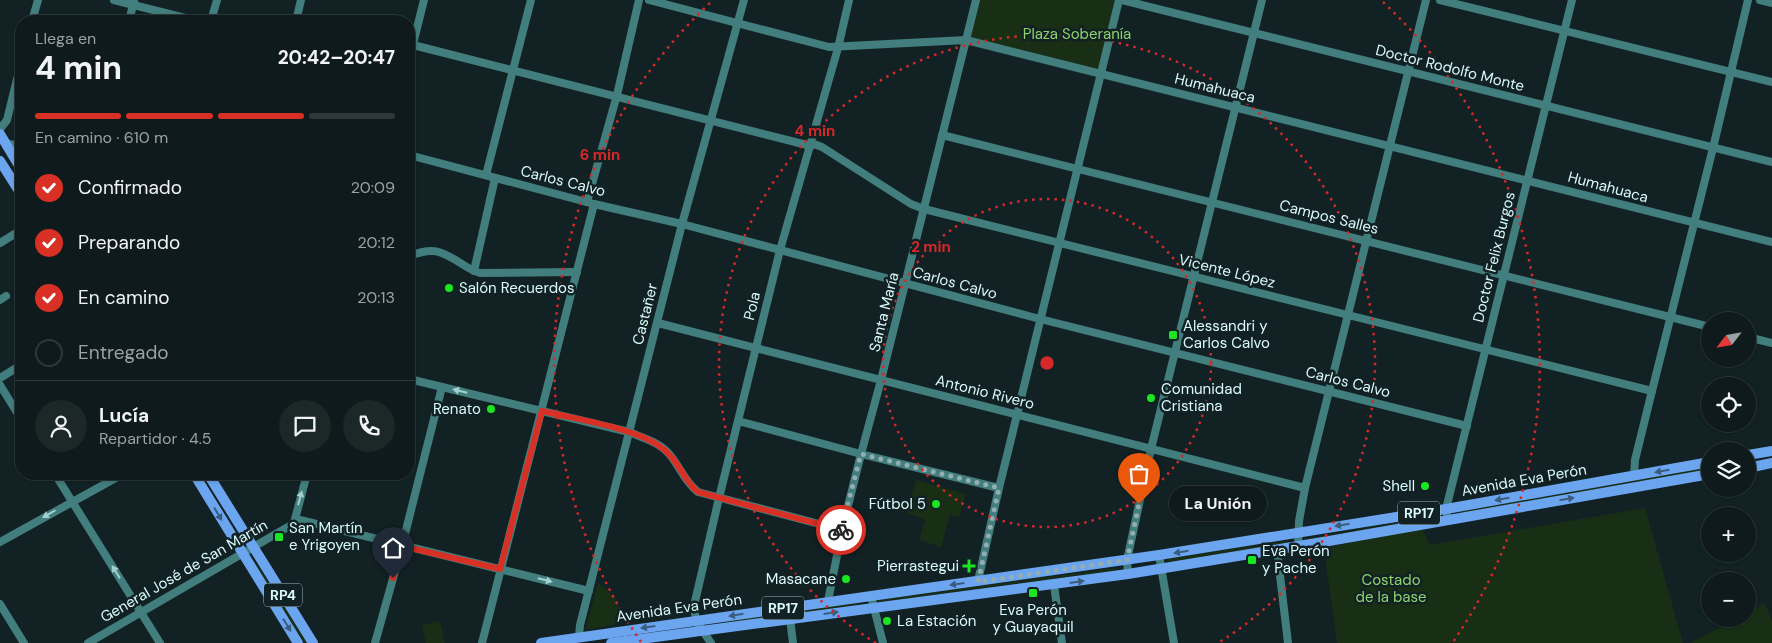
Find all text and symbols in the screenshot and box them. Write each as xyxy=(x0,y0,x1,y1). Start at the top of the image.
park label: Plaza Soberanía xyxy=(1023,24,1131,44)
text: Llega en xyxy=(35,28,96,49)
street label: Doctor Rodolfo Monte xyxy=(1374,40,1526,96)
text: 20:42–20:47 xyxy=(278,45,395,70)
text: 4 min xyxy=(35,47,122,89)
street label: Humahuaca xyxy=(1173,68,1257,108)
text: 4 min xyxy=(795,121,835,141)
text: En camino · 610 m xyxy=(35,127,168,148)
text: 6 min xyxy=(580,145,620,165)
street label: Carlos Calvo xyxy=(518,161,608,201)
street label: Humahuaca xyxy=(1566,167,1650,207)
icon: check xyxy=(35,174,63,202)
text: Confirmado xyxy=(78,175,182,200)
text: 20:09 xyxy=(351,177,395,198)
street label: Doctor Felix Burgos xyxy=(1468,190,1520,324)
street label: Campos Salles xyxy=(1277,195,1381,239)
icon: check xyxy=(35,229,63,257)
text: Preparando xyxy=(78,230,180,255)
text: 20:12 xyxy=(358,232,395,253)
text: 2 min xyxy=(911,237,951,257)
street label: Vicente López xyxy=(1177,249,1277,293)
street label: Carlos Calvo xyxy=(910,262,1000,304)
street label: Santa María xyxy=(864,270,904,354)
place label: Salón Recuerdos xyxy=(459,278,574,298)
street label: Castañer xyxy=(628,281,662,347)
marker: Salón Recuerdos xyxy=(443,282,455,294)
icon: check xyxy=(35,284,63,312)
text: En camino xyxy=(78,285,170,310)
text: 20:13 xyxy=(357,287,395,308)
street label: Pola xyxy=(739,290,765,322)
north arrow xyxy=(1701,312,1756,368)
map controls xyxy=(1701,312,1756,627)
place label: Alessandri y Carlos Calvo xyxy=(1183,316,1270,353)
marker: Alessandri y Carlos Calvo xyxy=(1167,329,1179,341)
text: Entregado xyxy=(78,340,169,365)
centre of rings xyxy=(1038,354,1056,372)
street label: Carlos Calvo xyxy=(1303,362,1393,402)
street label: Antonio Rivero xyxy=(934,370,1036,414)
button: locate xyxy=(1701,377,1756,432)
place label: Comunidad Cristiana xyxy=(1161,379,1242,416)
one-way arrow xyxy=(453,387,468,395)
marker: Comunidad Cristiana xyxy=(1145,392,1157,404)
place label: Renato xyxy=(433,399,481,419)
button: person xyxy=(35,400,87,452)
button: chat xyxy=(279,400,331,452)
button: phone xyxy=(343,400,395,452)
text: Lucía xyxy=(99,403,149,428)
marker: Renato xyxy=(485,403,497,415)
text: Repartidor · 4.5 xyxy=(99,428,212,449)
button: layers xyxy=(1701,442,1756,497)
pin xyxy=(1118,453,1160,504)
street label: Avenida Eva Perón xyxy=(1460,459,1588,501)
icon: bag xyxy=(1125,460,1153,488)
one-way arrow xyxy=(1654,468,1670,476)
place label: Shell xyxy=(1382,476,1415,496)
marker: Shell xyxy=(1419,480,1431,492)
callout: La Unión xyxy=(1169,486,1266,522)
one-way arrow xyxy=(297,491,305,506)
text: La Unión xyxy=(1185,493,1251,514)
place label: Fútbol 5 xyxy=(869,494,926,514)
one-way arrow xyxy=(1559,495,1575,503)
one-way arrow xyxy=(1494,496,1510,504)
marker: Fútbol 5 xyxy=(930,498,942,510)
road number: RP17 xyxy=(1398,502,1440,524)
courier xyxy=(816,505,866,555)
one-way arrow xyxy=(214,507,223,520)
button: + xyxy=(1701,507,1756,562)
one-way arrow xyxy=(43,510,56,519)
street label: General José de San Martín xyxy=(97,515,271,627)
icon: bike xyxy=(827,516,855,544)
place label: San Martín e Yrigoyen xyxy=(289,518,363,555)
one-way arrow xyxy=(1333,522,1349,530)
pin xyxy=(372,527,414,578)
marker: San Martín e Yrigoyen xyxy=(273,531,285,543)
icon: home xyxy=(379,534,407,562)
place label: Eva Perón y Pache xyxy=(1262,541,1330,578)
one-way arrow xyxy=(1173,548,1189,556)
marker: Eva Perón y Pache xyxy=(1246,554,1258,566)
place label: Pierrastegui xyxy=(877,556,959,576)
marker: Pierrastegui xyxy=(963,560,975,572)
one-way arrow xyxy=(111,565,120,578)
place label: Masacane xyxy=(766,569,836,589)
park label: Costado de la base xyxy=(1355,570,1427,607)
button: − xyxy=(1701,572,1756,627)
marker: Masacane xyxy=(840,573,852,585)
one-way arrow xyxy=(537,576,552,584)
one-way arrow xyxy=(1069,577,1085,585)
one-way arrow xyxy=(949,580,965,588)
road number: RP4 xyxy=(264,584,302,606)
marker: Eva Perón y Guayaquil xyxy=(1027,587,1039,599)
street label: Avenida Eva Perón xyxy=(615,589,743,627)
road number: RP17 xyxy=(762,596,804,620)
place label: Eva Perón y Guayaquil xyxy=(992,600,1074,637)
one-way arrow xyxy=(824,609,840,617)
one-way arrow xyxy=(727,611,743,619)
place label: La Estación xyxy=(897,611,976,631)
marker: La Estación xyxy=(881,615,893,627)
one-way arrow xyxy=(282,619,291,632)
one-way arrow xyxy=(639,623,655,631)

